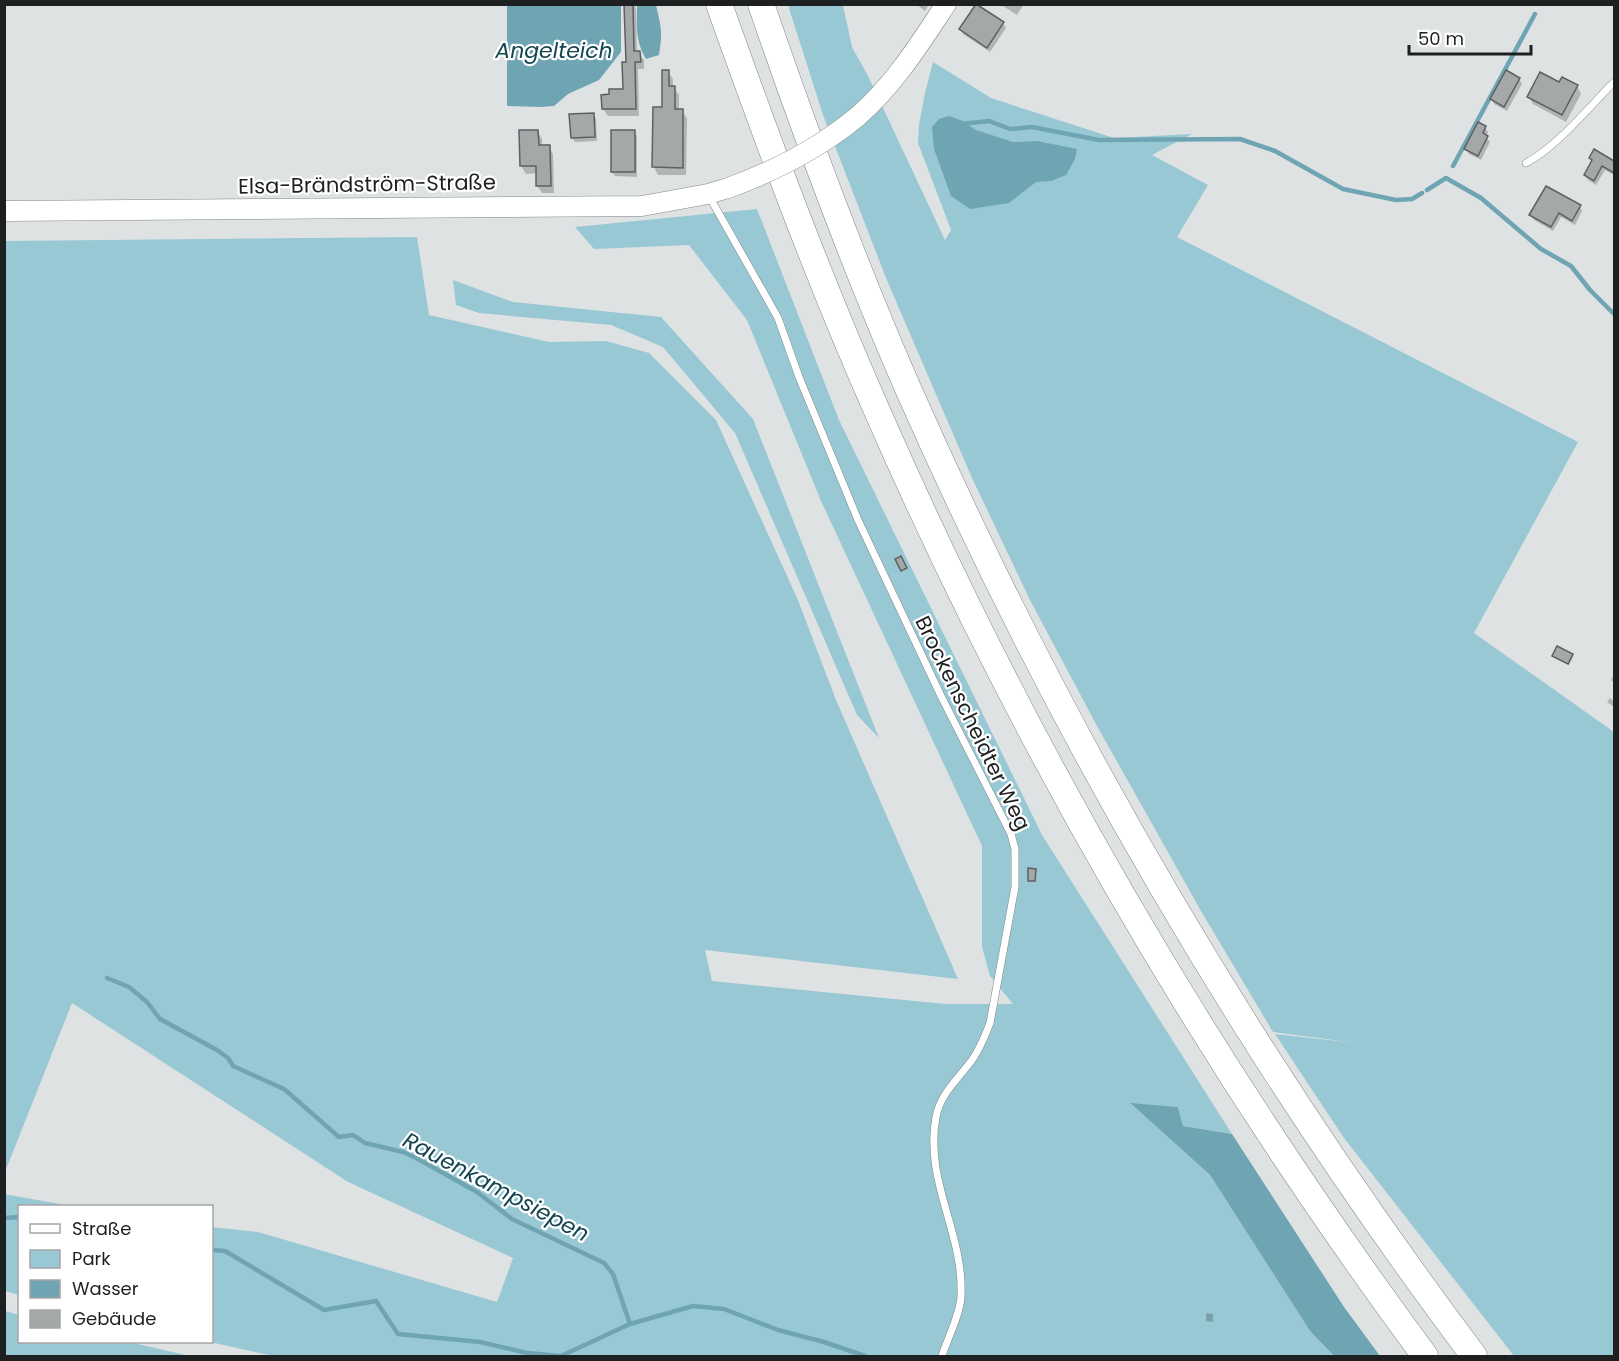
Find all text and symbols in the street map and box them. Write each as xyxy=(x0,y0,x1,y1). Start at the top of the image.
scale bar xyxy=(1409,18,1530,56)
text: 50 m xyxy=(1418,26,1464,51)
water label: Angelteich xyxy=(494,35,613,66)
street label: Elsa-Brändström-Straße xyxy=(238,167,496,201)
street label: Brockenscheidter Weg xyxy=(908,611,1038,835)
water label: Rauenkampsiepen xyxy=(397,1125,595,1249)
legend xyxy=(18,1205,213,1343)
text: Straße xyxy=(72,1216,131,1241)
text: Park xyxy=(72,1246,111,1271)
text: Wasser xyxy=(72,1276,139,1301)
text: Gebäude xyxy=(72,1306,156,1331)

